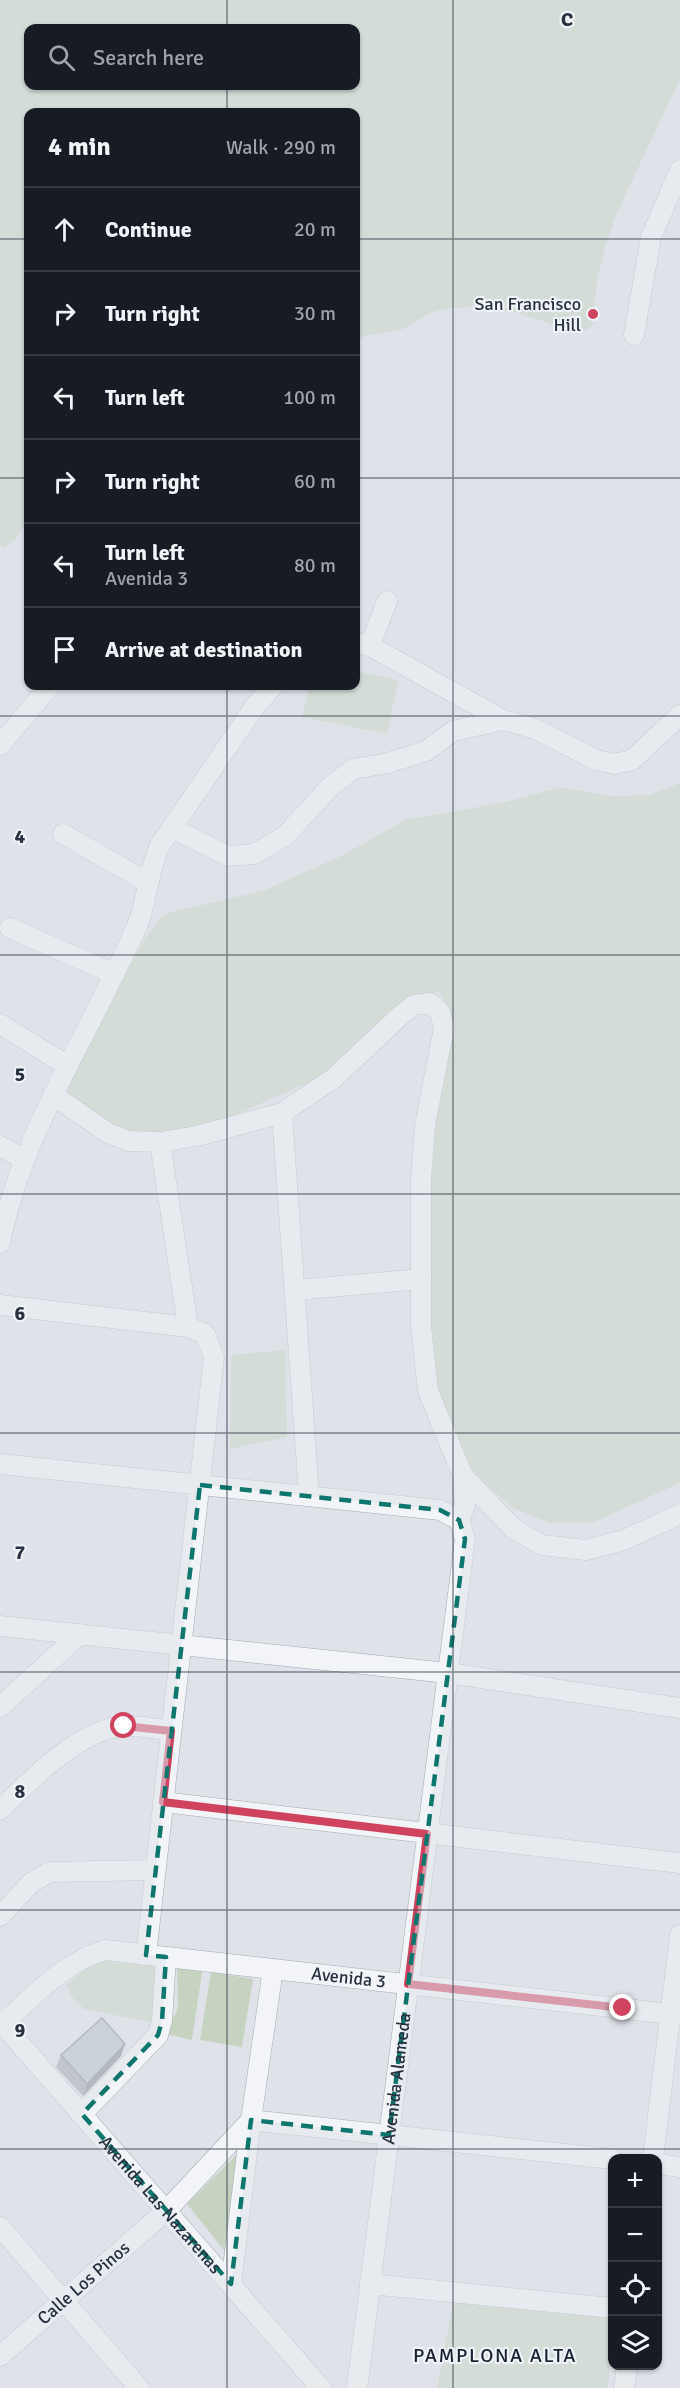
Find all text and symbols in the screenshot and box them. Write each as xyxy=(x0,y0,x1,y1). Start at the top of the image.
text: C xyxy=(561,7,573,32)
search box xyxy=(24,24,360,90)
icon: search xyxy=(45,41,78,74)
text: Search here xyxy=(93,44,204,71)
text: 4 min xyxy=(48,131,111,163)
text: Walk · 290 m xyxy=(226,135,336,160)
icon: ahead xyxy=(48,213,81,246)
text: Continue xyxy=(105,216,192,243)
text: 20 m xyxy=(294,217,336,242)
place label: San Francisco Hill xyxy=(475,293,581,336)
icon: right xyxy=(48,297,81,330)
text: Turn right xyxy=(105,300,200,327)
text: 30 m xyxy=(294,301,336,326)
marker: San Francisco Hill xyxy=(586,307,600,321)
icon: left xyxy=(48,381,81,414)
text: Turn left xyxy=(105,384,185,411)
text: 100 m xyxy=(283,385,336,410)
icon: right xyxy=(48,465,81,498)
text: Turn right xyxy=(105,468,200,495)
text: 60 m xyxy=(294,469,336,494)
text: Turn left xyxy=(105,539,185,566)
icon: left xyxy=(48,549,81,582)
text: 80 m xyxy=(294,553,336,578)
text: Avenida 3 xyxy=(105,566,188,591)
icon: arrive xyxy=(48,633,81,666)
text: Arrive at destination xyxy=(105,636,302,663)
text: 4 xyxy=(15,824,26,849)
text: 5 xyxy=(15,1062,25,1087)
text: 6 xyxy=(15,1301,26,1326)
text: 7 xyxy=(15,1540,26,1565)
route start xyxy=(110,1712,136,1738)
text: 8 xyxy=(15,1779,26,1804)
street label: Avenida 3 xyxy=(310,1962,387,1993)
route end xyxy=(609,1994,635,2020)
street label: Avenida Alameda xyxy=(377,2011,416,2146)
text: 9 xyxy=(15,2018,26,2043)
street label: Avenida Las Nazarenas xyxy=(94,2131,227,2278)
map controls xyxy=(608,2154,662,2370)
button: + xyxy=(608,2154,662,2208)
button: − xyxy=(608,2208,662,2262)
street label: Calle Los Pinos xyxy=(33,2237,134,2329)
button: locate xyxy=(608,2262,662,2316)
button: layers xyxy=(608,2316,662,2370)
district label: PAMPLONA ALTA xyxy=(413,2343,577,2368)

